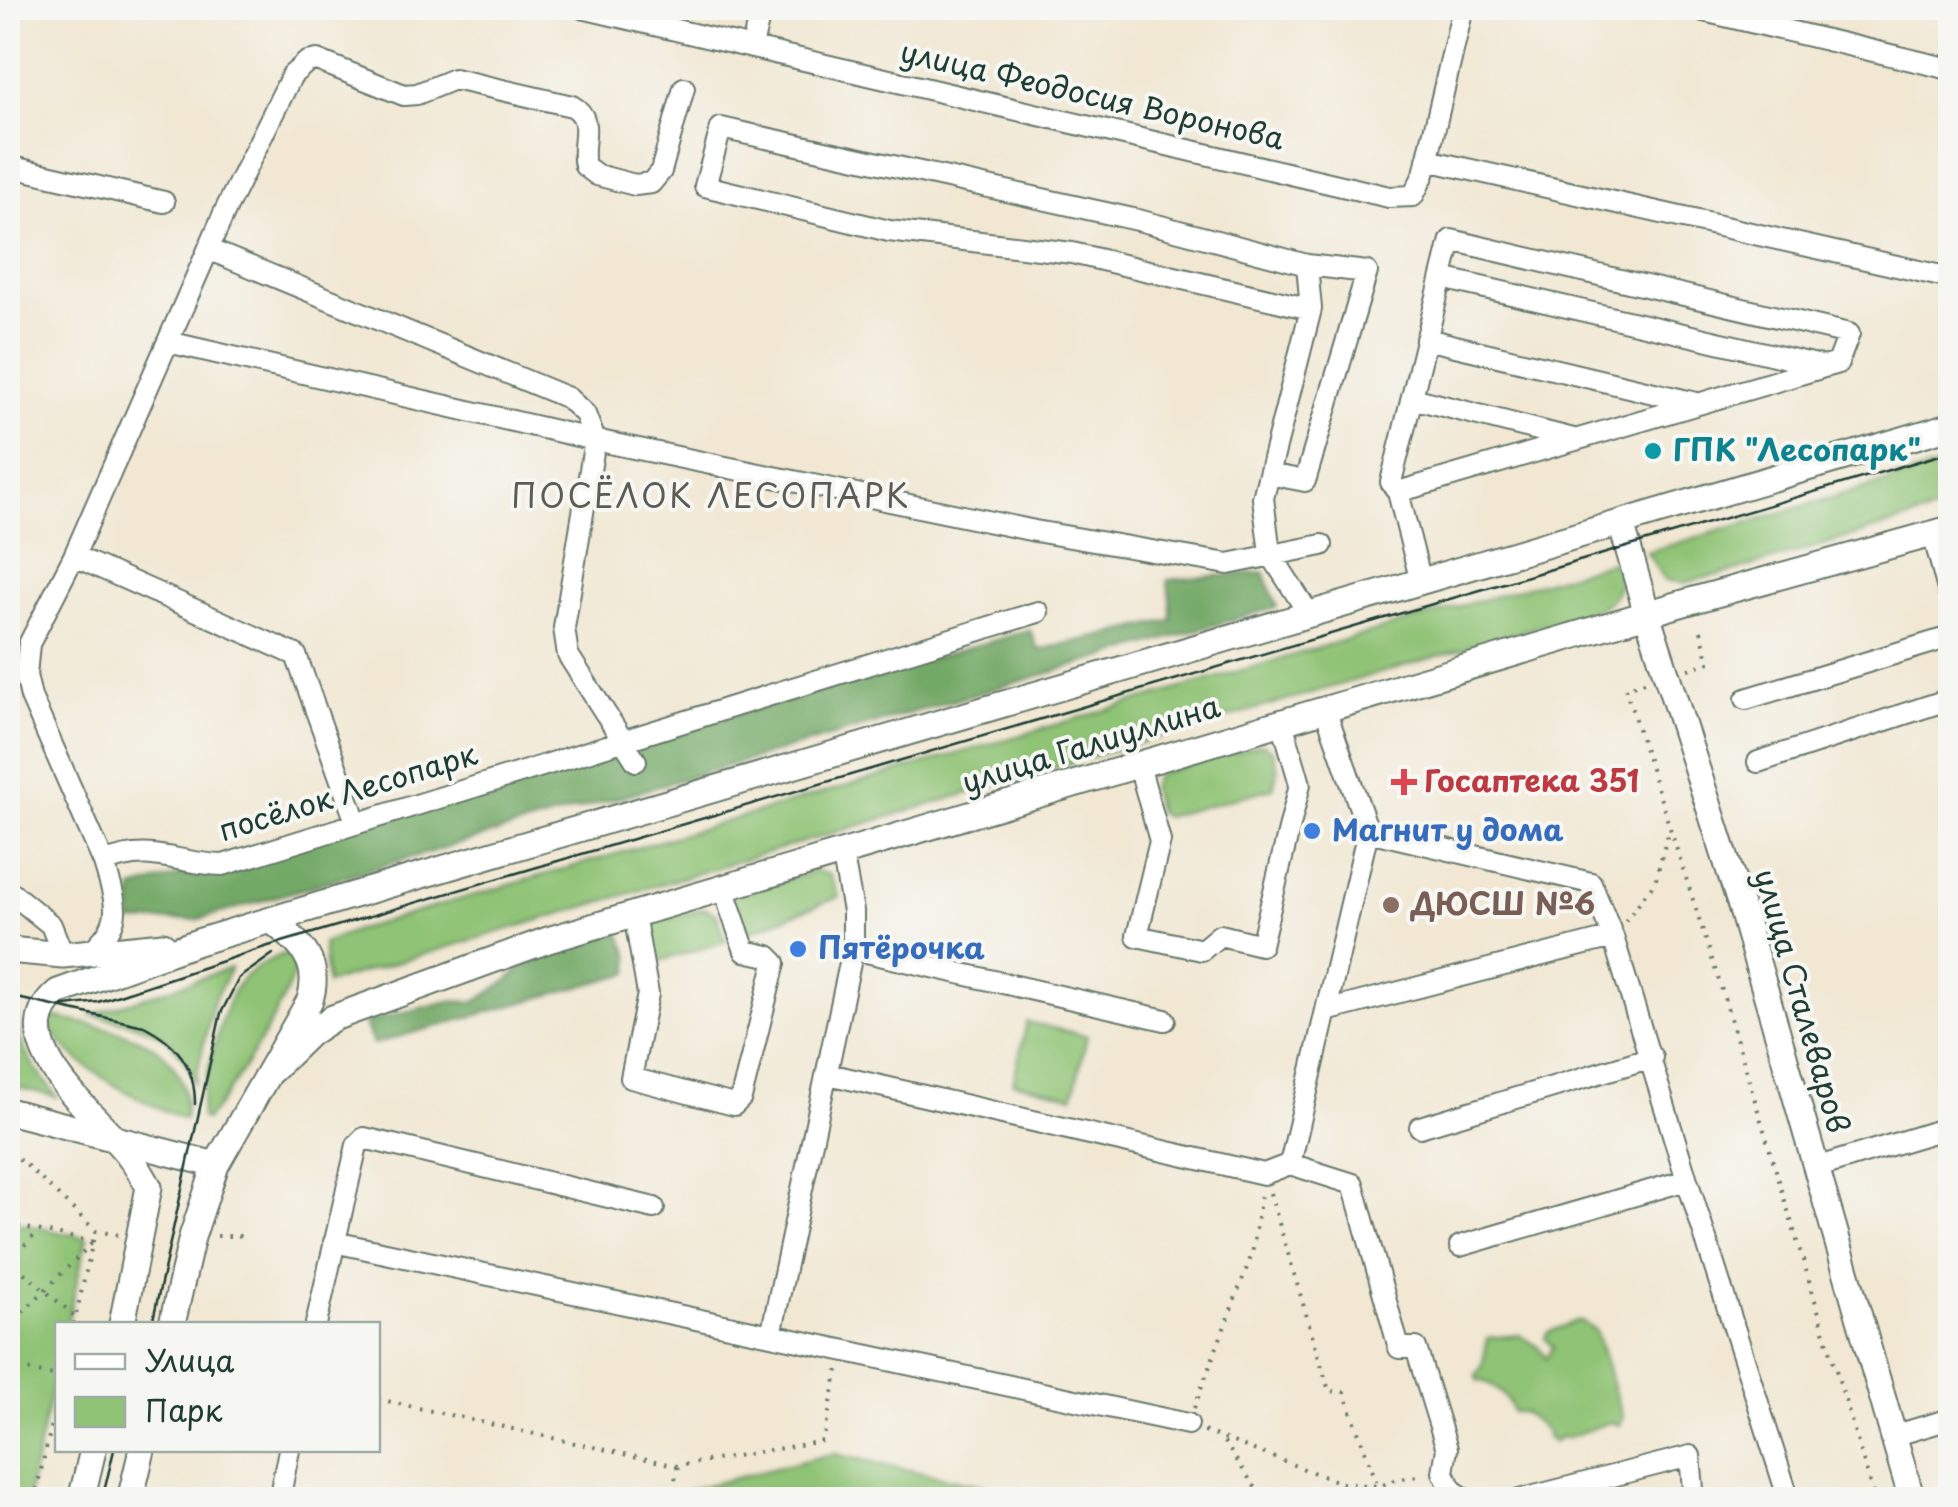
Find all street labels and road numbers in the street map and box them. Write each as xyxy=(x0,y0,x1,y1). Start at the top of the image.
street label: улица Феодосия Воронова xyxy=(896,27,1289,160)
street label: улица Галиуллина xyxy=(956,682,1225,803)
street label: посёлок Лесопарк xyxy=(212,730,482,851)
street label: улица Сталеваров xyxy=(1744,863,1863,1137)

